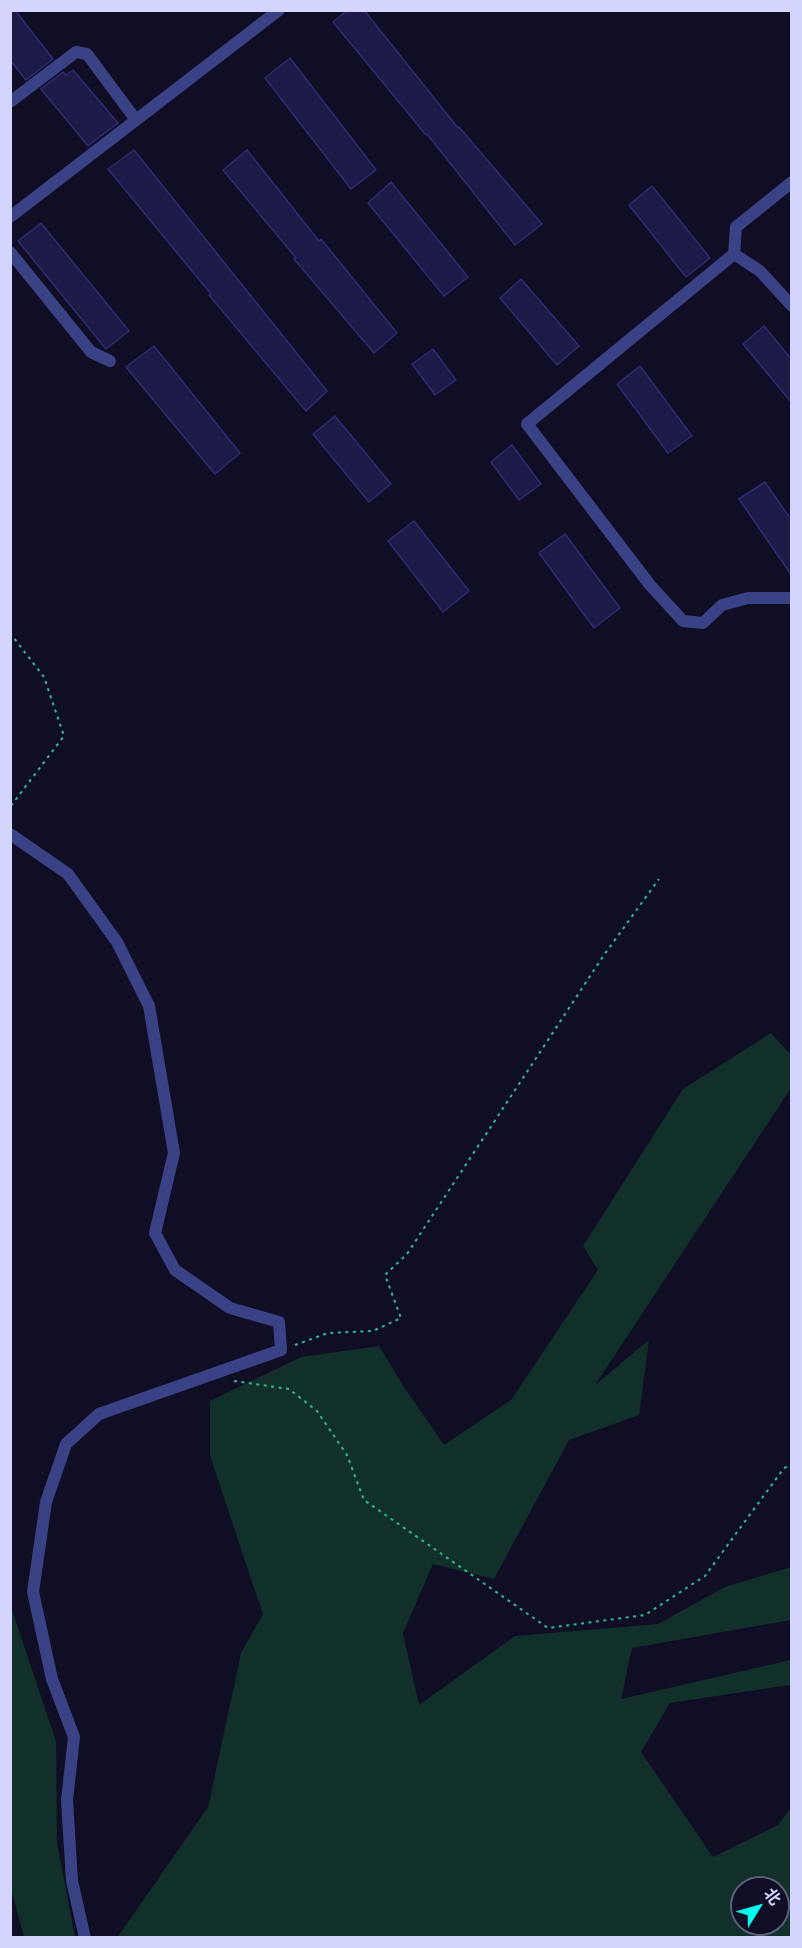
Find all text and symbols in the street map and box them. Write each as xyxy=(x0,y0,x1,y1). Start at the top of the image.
north arrow xyxy=(730,1876,790,1936)
text: 北 xyxy=(761,1884,786,1908)

